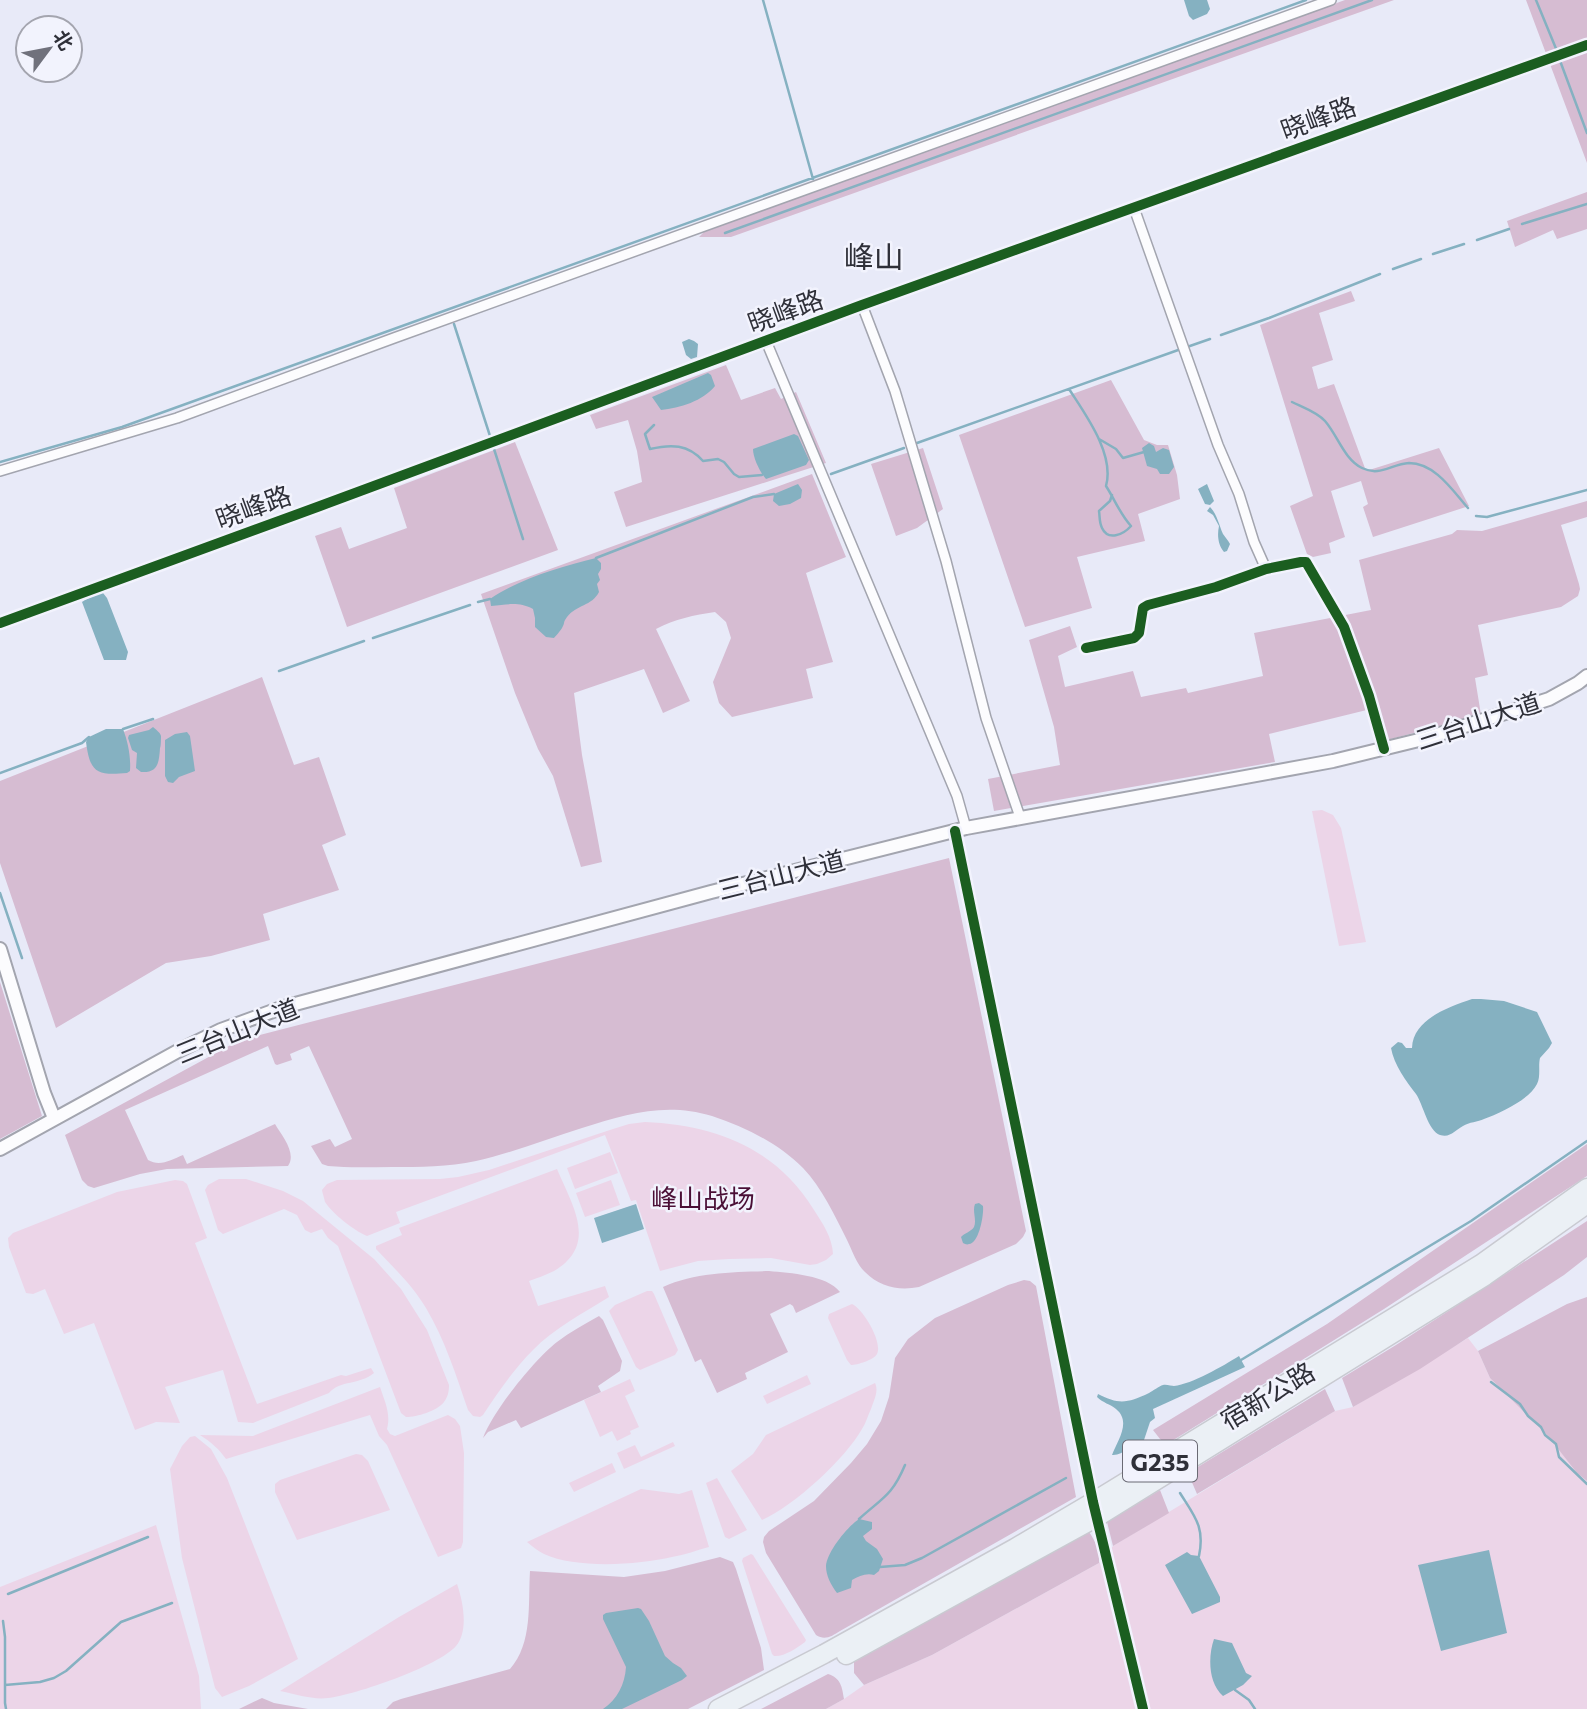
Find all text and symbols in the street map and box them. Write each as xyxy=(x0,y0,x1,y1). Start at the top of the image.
north arrow xyxy=(14,14,84,84)
text: 北 xyxy=(49,26,79,54)
street label: 晓峰路 xyxy=(1276,89,1360,145)
district label: 峰山 xyxy=(844,237,904,274)
street label: 晓峰路 xyxy=(743,282,827,338)
street label: 晓峰路 xyxy=(211,478,295,534)
street label: 三台山大道 xyxy=(1411,685,1545,755)
street label: 三台山大道 xyxy=(714,843,848,905)
street label: 三台山大道 xyxy=(171,991,303,1069)
park label: 峰山战场 xyxy=(651,1182,755,1213)
street label: 宿新公路 xyxy=(1214,1355,1320,1435)
road number: G235 xyxy=(1123,1441,1197,1482)

